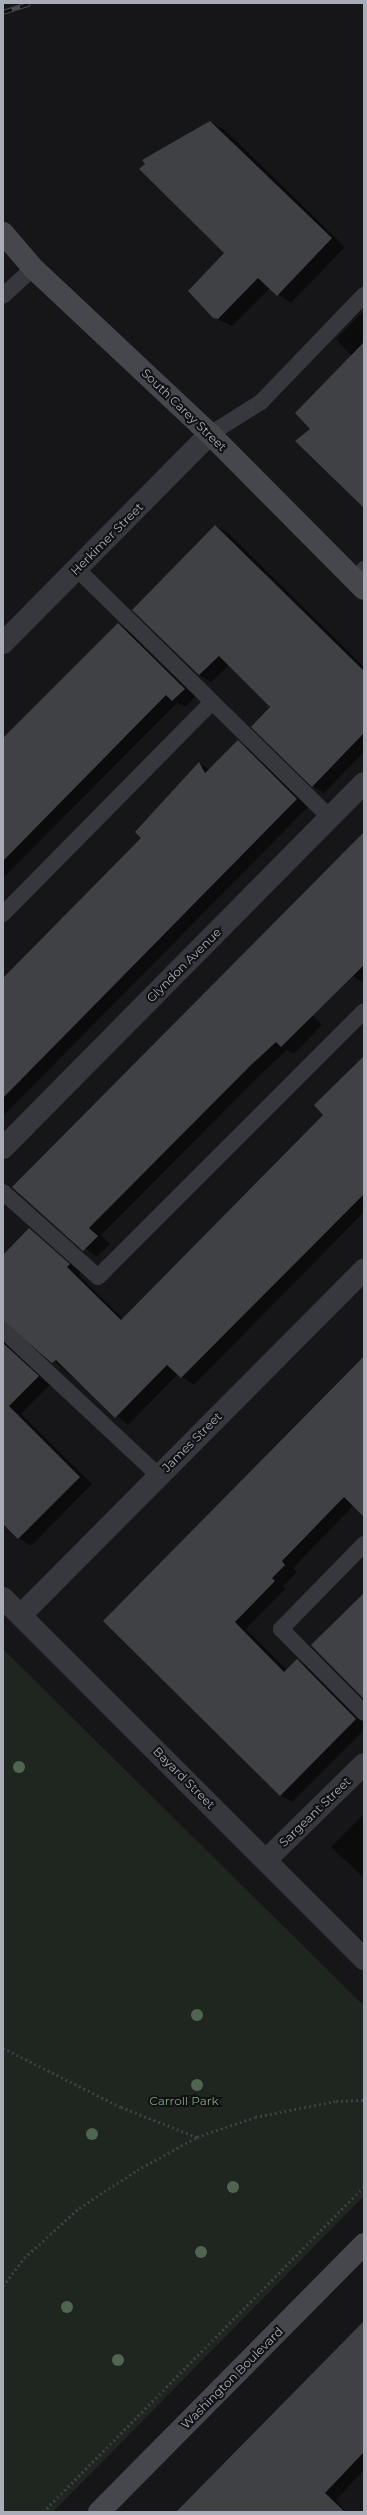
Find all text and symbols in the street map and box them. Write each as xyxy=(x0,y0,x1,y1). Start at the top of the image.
street label: South Carey Street xyxy=(139,366,229,454)
street label: Herkimer Street xyxy=(68,500,146,578)
street label: Glyndon Avenue xyxy=(144,925,224,1005)
street label: James Street xyxy=(159,1409,225,1475)
street label: Bayard Street xyxy=(150,1744,218,1812)
street label: Sargeant Street xyxy=(276,1774,354,1850)
park label: Carroll Park xyxy=(149,2094,219,2108)
street label: Washington Boulevard xyxy=(178,2324,286,2432)

